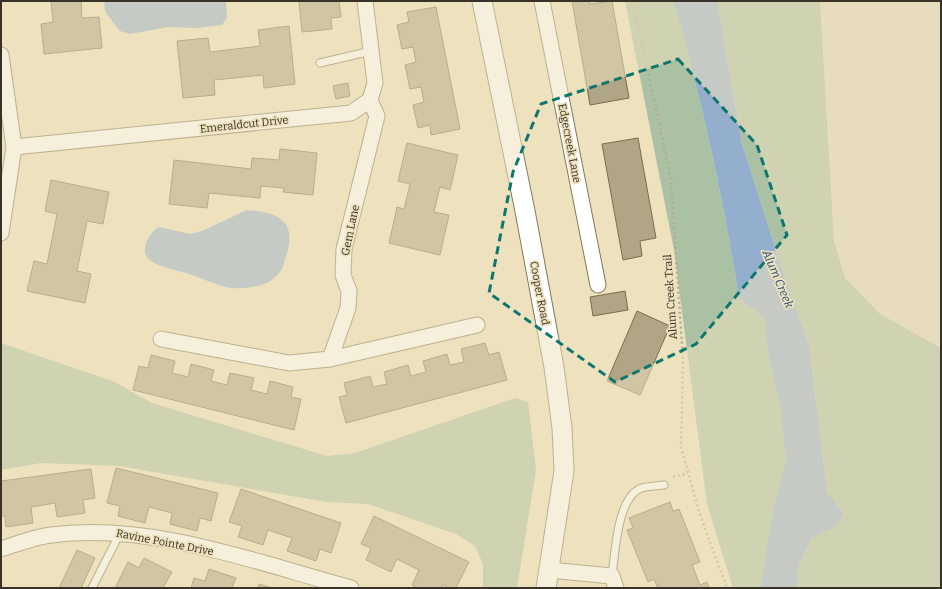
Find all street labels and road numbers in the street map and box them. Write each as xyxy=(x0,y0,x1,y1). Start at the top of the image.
street label: Edgecreek Lane xyxy=(555,102,584,184)
street label: Emeraldcut Drive xyxy=(199,113,289,136)
street label: Gem Lane xyxy=(339,203,362,257)
street label: Alum Creek Trail xyxy=(661,254,680,340)
street label: Cooper Road xyxy=(527,260,552,327)
street label: Ravine Pointe Drive xyxy=(115,527,215,558)

